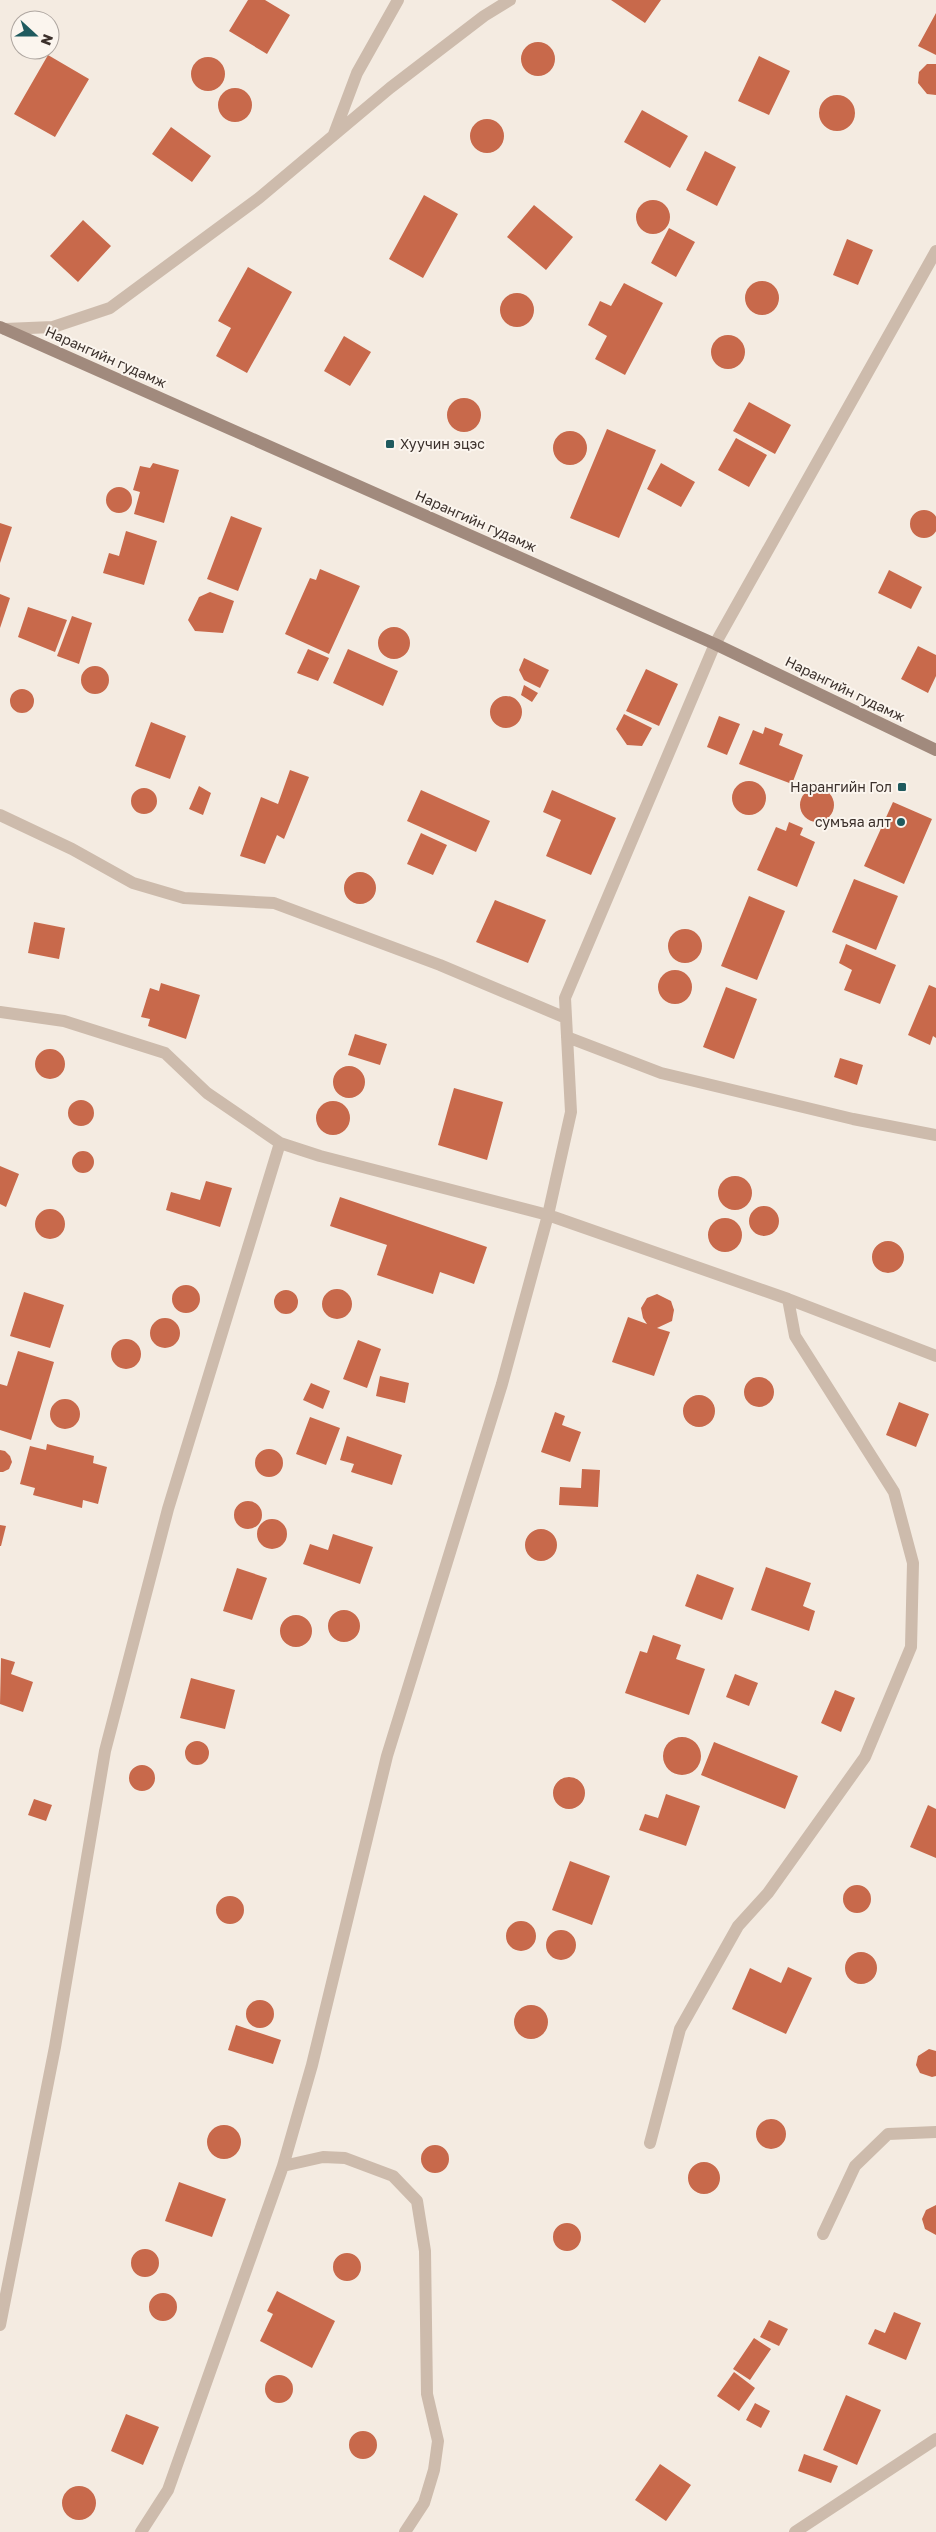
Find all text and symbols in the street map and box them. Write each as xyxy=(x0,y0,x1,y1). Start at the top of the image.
north arrow xyxy=(10,10,60,60)
text: N xyxy=(38,32,57,48)
street label: Нарангийн гудамж xyxy=(43,322,170,391)
place label: Хуучин эцэс xyxy=(400,435,485,452)
marker: Хуучин эцэс xyxy=(384,438,396,450)
street label: Нарангийн гудамж xyxy=(413,486,540,555)
street label: Нарангийн гудамж xyxy=(783,652,908,725)
place label: Нарангийн Гол xyxy=(790,778,892,795)
marker: Нарангийн Гол xyxy=(896,781,908,793)
place label: сумъяа алт xyxy=(815,813,891,830)
marker: сумъяа алт xyxy=(895,816,907,828)

